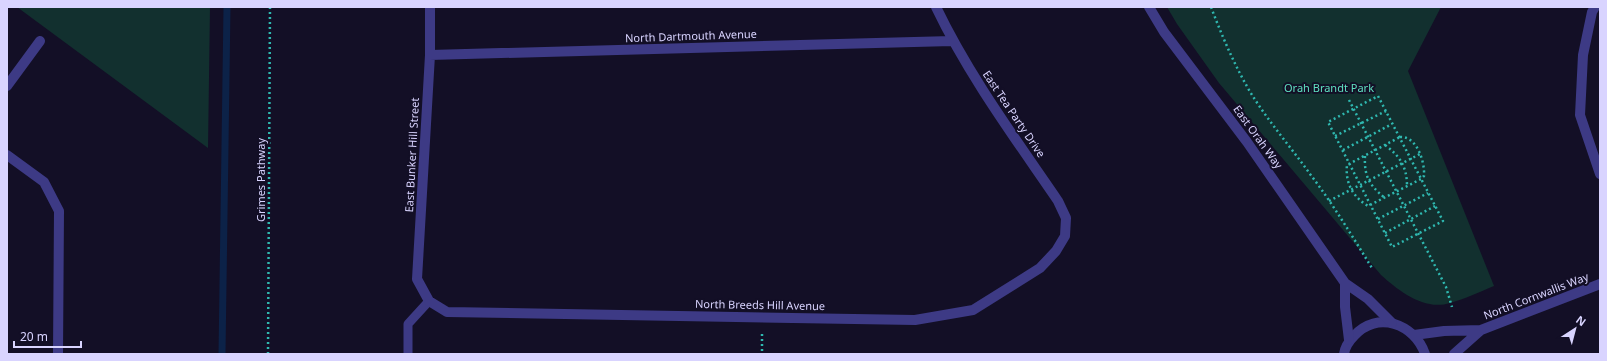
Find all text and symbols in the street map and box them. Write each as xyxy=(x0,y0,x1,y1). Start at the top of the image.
street label: North Dartmouth Avenue xyxy=(625,26,757,45)
street label: East Tea Party Drive xyxy=(980,67,1049,160)
park label: Orah Brandt Park xyxy=(1284,80,1374,95)
street label: East Bunker Hill Street xyxy=(401,97,422,213)
street label: East Orah Way xyxy=(1230,102,1287,172)
street label: Grimes Pathway xyxy=(253,138,268,222)
street label: North Cornwallis Way xyxy=(1482,270,1590,322)
street label: North Breeds Hill Avenue xyxy=(695,296,825,313)
north arrow xyxy=(1555,309,1595,349)
scale bar xyxy=(14,323,81,349)
text: 20 m xyxy=(20,328,48,345)

